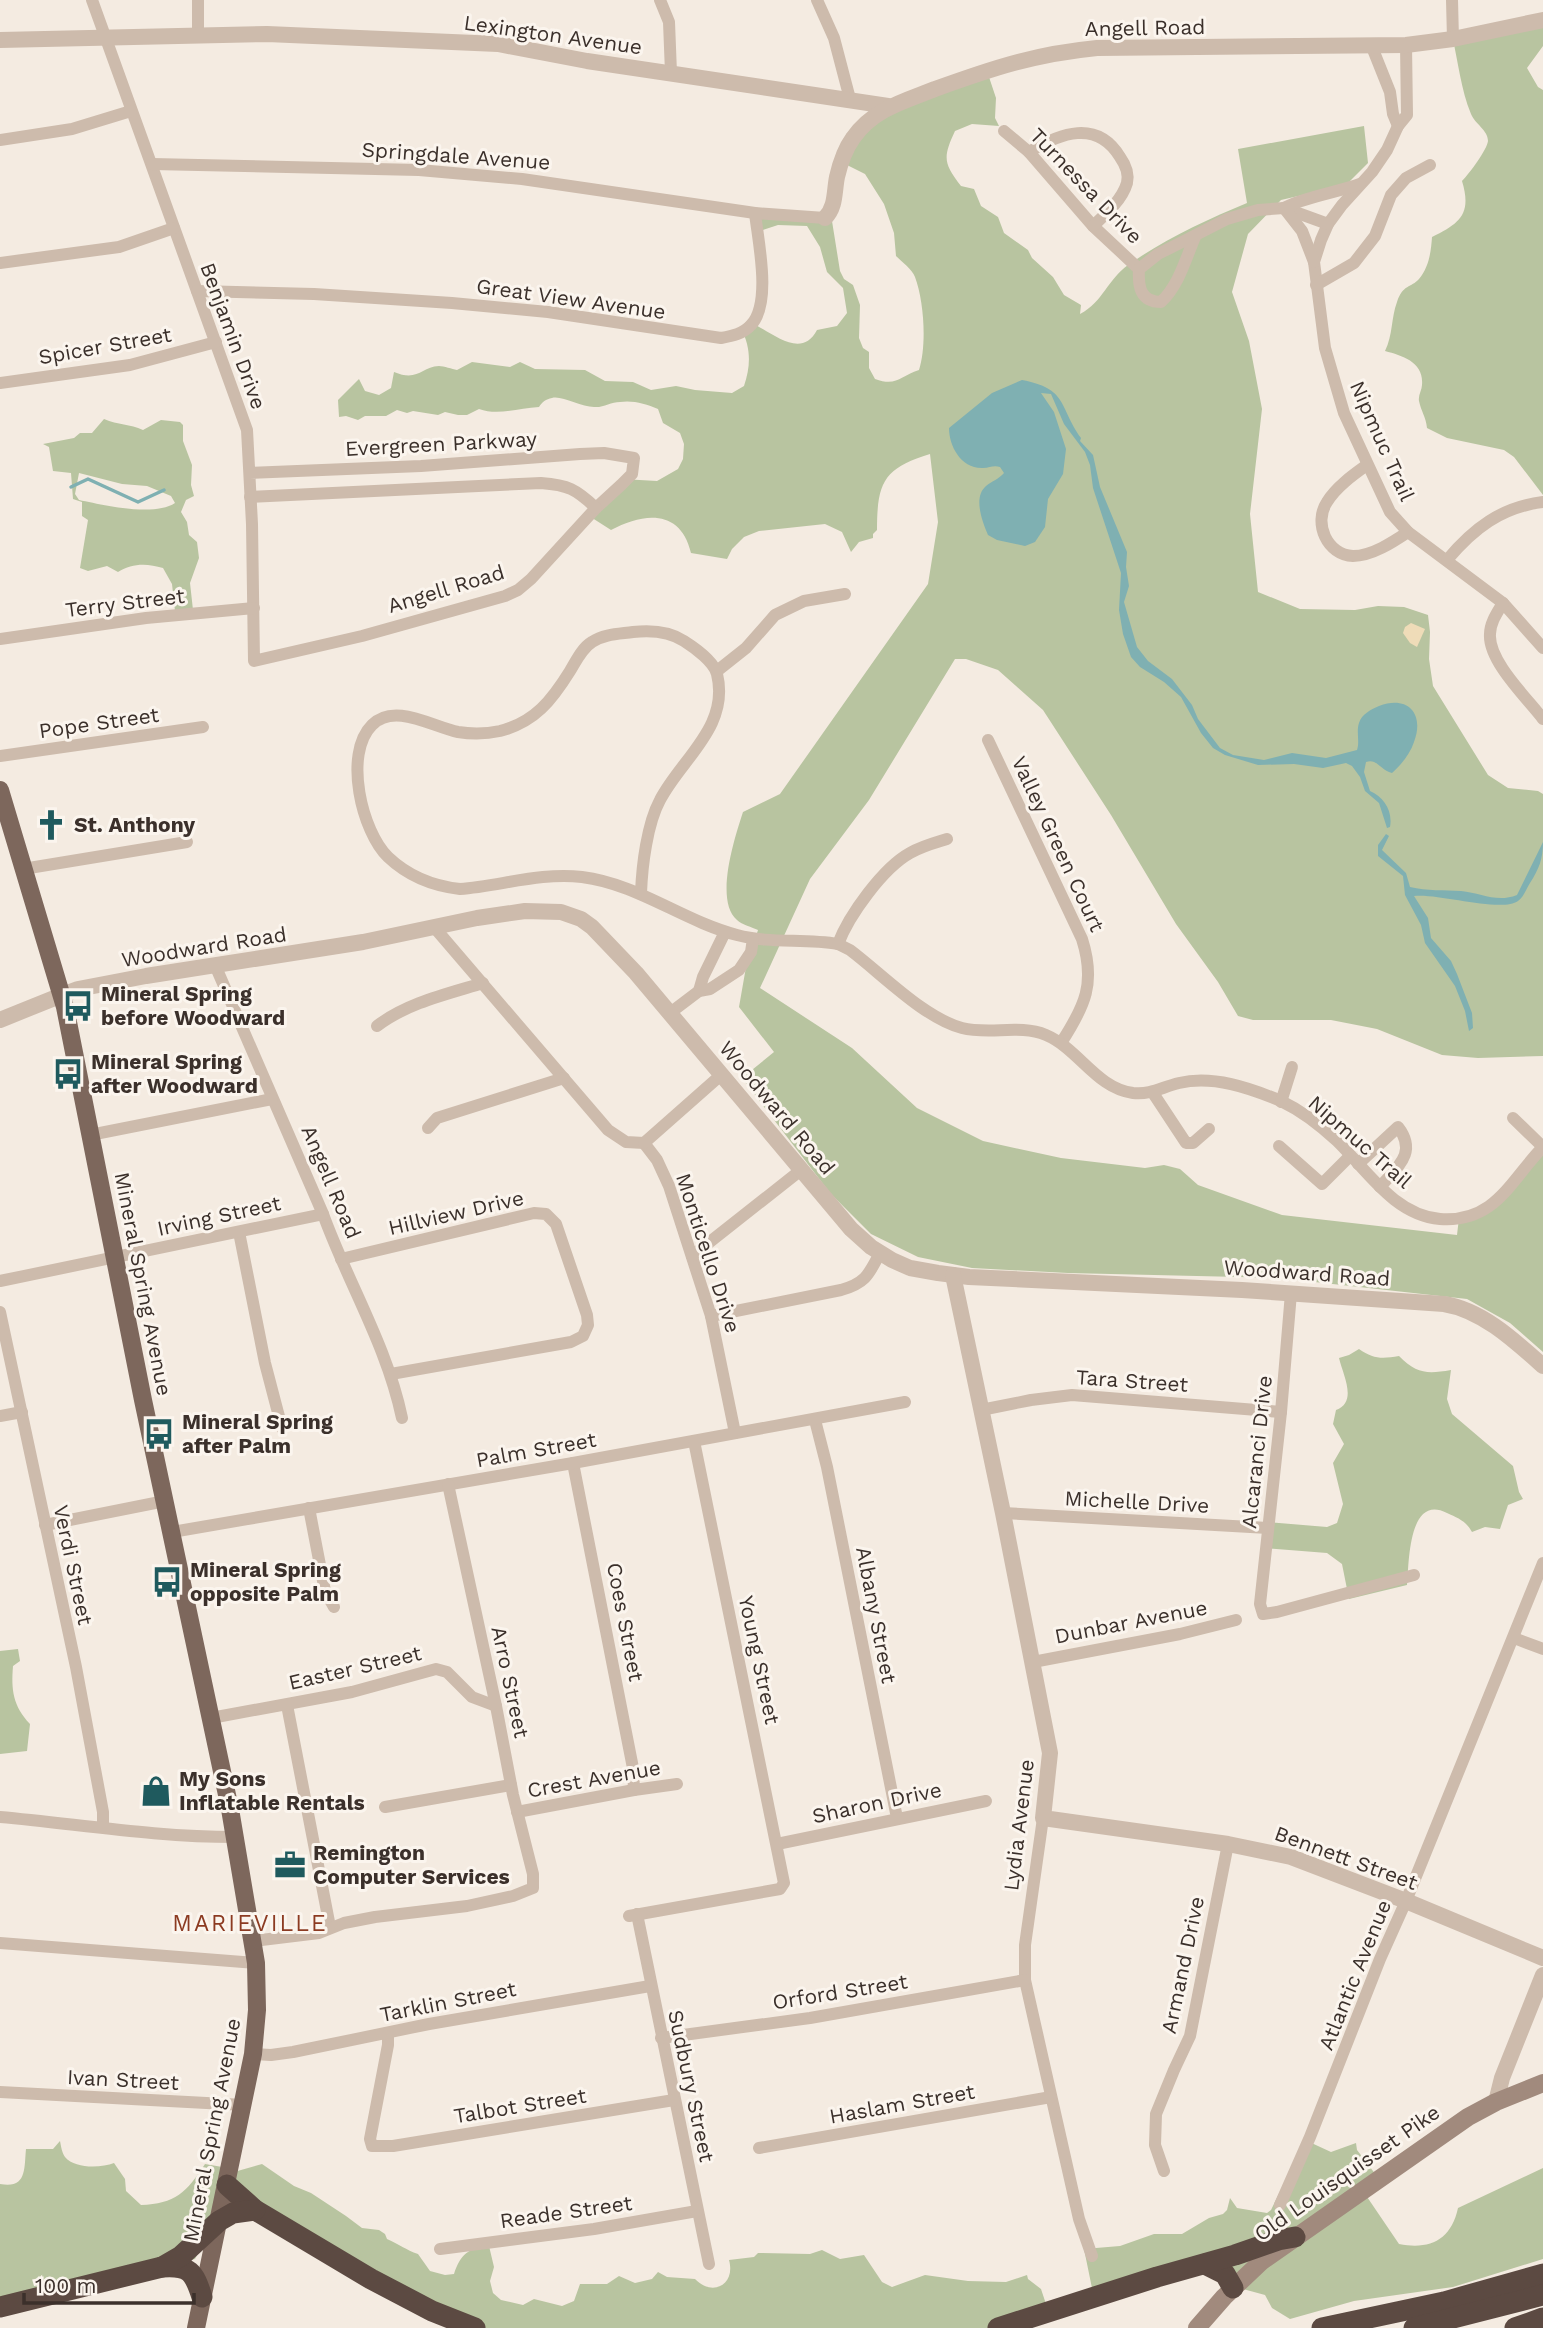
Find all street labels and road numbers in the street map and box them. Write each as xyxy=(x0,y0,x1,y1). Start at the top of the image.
street label: Lexington Avenue xyxy=(462,10,644,59)
street label: Angell Road xyxy=(1084,14,1206,41)
street label: Turnessa Drive xyxy=(1025,123,1148,249)
street label: Springdale Avenue xyxy=(361,136,551,175)
street label: Benjamin Drive xyxy=(195,259,272,413)
street label: Great View Avenue xyxy=(475,273,667,324)
street label: Spicer Street xyxy=(37,321,173,369)
street label: Nipmuc Trail xyxy=(1345,377,1420,505)
street label: Evergreen Parkway xyxy=(344,426,538,461)
street label: Angell Road xyxy=(384,559,507,618)
street label: Terry Street xyxy=(64,583,186,622)
street label: Pope Street xyxy=(37,702,161,743)
street label: Valley Green Court xyxy=(1007,752,1110,936)
street label: Woodward Road xyxy=(120,921,288,972)
street label: Woodward Road xyxy=(714,1036,841,1180)
street label: Nipmuc Trail xyxy=(1303,1090,1418,1194)
street label: Angell Road xyxy=(296,1121,367,1242)
street label: Mineral Spring Avenue xyxy=(110,1170,177,1398)
street label: Monticello Drive xyxy=(671,1170,746,1336)
street label: Hillview Drive xyxy=(386,1185,526,1240)
street label: Irving Street xyxy=(155,1190,283,1241)
street label: Woodward Road xyxy=(1223,1254,1391,1291)
street label: Tara Street xyxy=(1075,1364,1189,1397)
street label: Alcaranci Drive xyxy=(1236,1374,1277,1530)
street label: Palm Street xyxy=(474,1427,598,1472)
street label: Michelle Drive xyxy=(1064,1485,1210,1518)
street label: Verdi Street xyxy=(49,1503,98,1627)
street label: Albany Street xyxy=(851,1544,902,1686)
street label: Coes Street xyxy=(602,1560,649,1684)
street label: Young Street xyxy=(734,1593,785,1727)
street label: Dunbar Avenue xyxy=(1053,1594,1209,1649)
street label: Arro Street xyxy=(486,1624,535,1740)
street label: Easter Street xyxy=(286,1640,424,1695)
street label: Crest Avenue xyxy=(525,1754,663,1803)
street label: Lydia Avenue xyxy=(998,1758,1039,1892)
street label: Sharon Drive xyxy=(810,1777,944,1828)
street label: Bennett Street xyxy=(1271,1820,1421,1895)
street label: Armand Drive xyxy=(1156,1894,1209,2036)
street label: Atlantic Avenue xyxy=(1313,1896,1396,2054)
street label: Orford Street xyxy=(771,1968,909,2015)
street label: Tarklin Street xyxy=(378,1976,518,2027)
street label: Sudbury Street xyxy=(663,2008,720,2164)
street label: Mineral Spring Avenue xyxy=(178,2016,245,2244)
street label: Ivan Street xyxy=(66,2064,180,2095)
street label: Haslam Street xyxy=(827,2078,977,2129)
street label: Talbot Street xyxy=(452,2083,588,2128)
street label: Old Louisquisset Pike xyxy=(1249,2099,1444,2246)
street label: Reade Street xyxy=(498,2190,634,2233)

